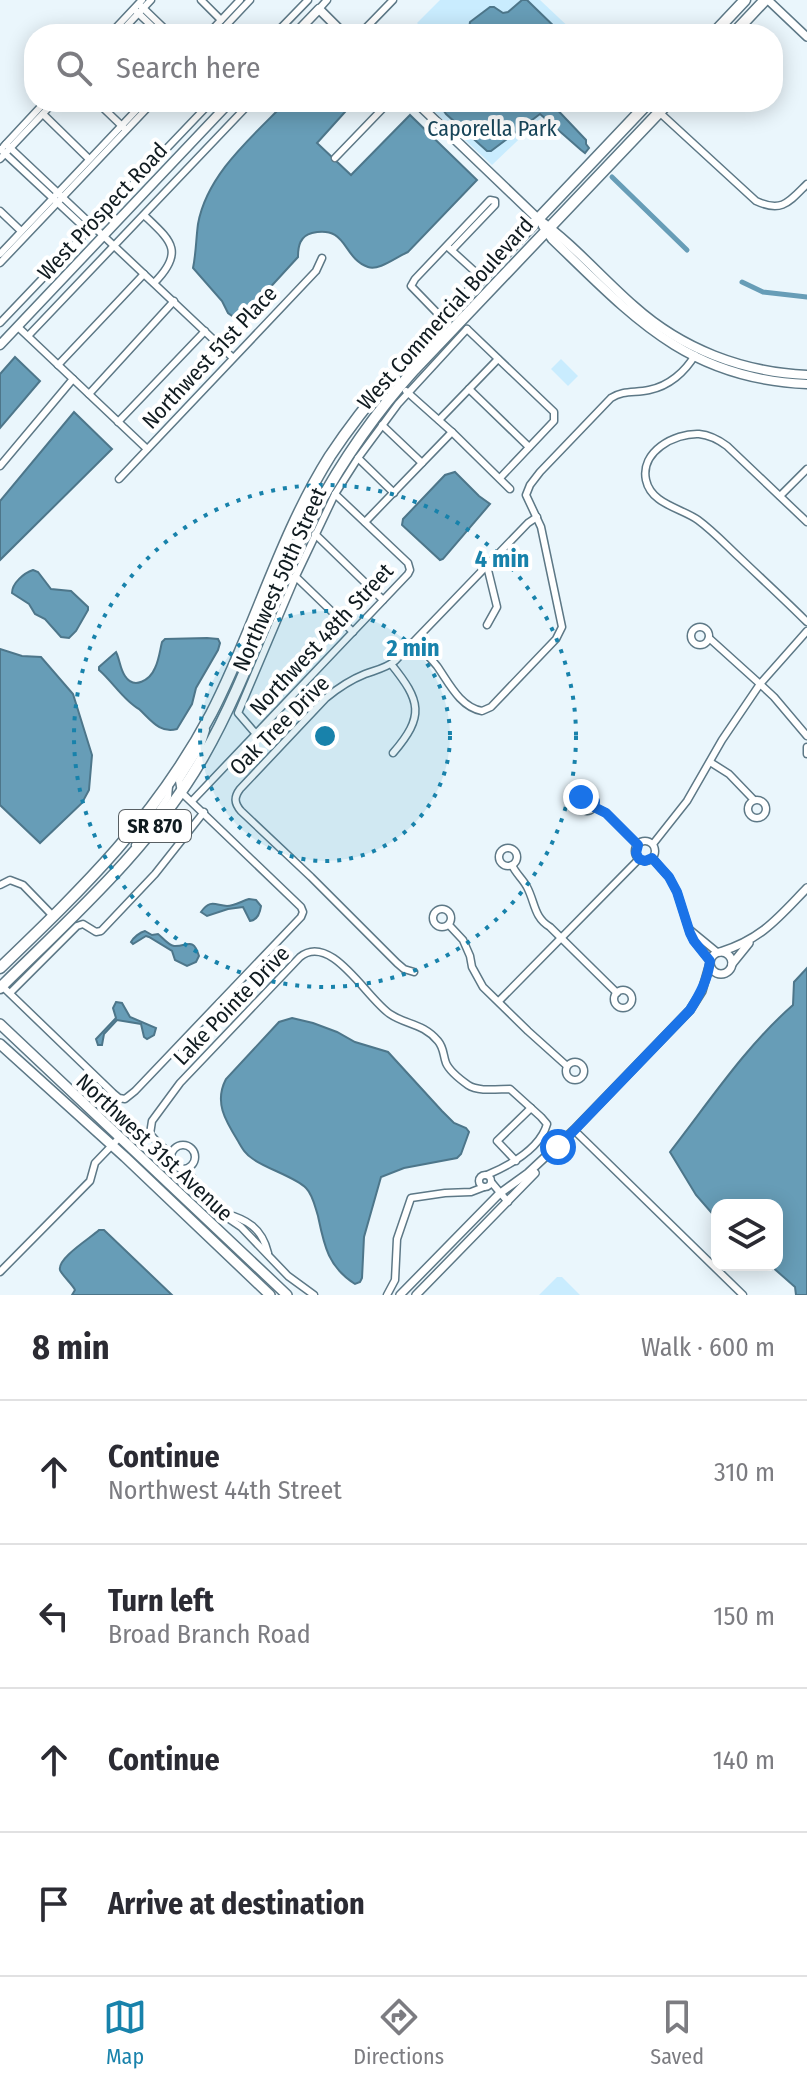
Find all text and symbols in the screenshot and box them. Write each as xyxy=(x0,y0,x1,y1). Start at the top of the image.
search box xyxy=(24,24,783,112)
icon: search xyxy=(52,46,96,90)
text: Search here xyxy=(116,50,261,86)
park label: Caporella Park xyxy=(427,115,557,142)
street label: West Prospect Road xyxy=(32,137,173,286)
street label: West Commercial Boulevard xyxy=(352,211,539,415)
street label: Northwest 51st Place xyxy=(136,280,282,434)
street label: Northwest 50th Street xyxy=(227,483,332,675)
text: 4 min xyxy=(475,545,529,573)
street label: Northwest 48th Street xyxy=(244,557,399,721)
text: 2 min xyxy=(385,634,440,662)
street label: Oak Tree Drive xyxy=(224,670,335,781)
centre of rings xyxy=(311,722,339,750)
route end xyxy=(563,779,599,815)
road number: SR 870 xyxy=(119,810,191,842)
street label: Lake Pointe Drive xyxy=(168,940,295,1071)
street label: Northwest 31st Avenue xyxy=(71,1068,239,1227)
route start xyxy=(540,1129,576,1165)
map controls xyxy=(711,1199,783,1271)
button: layers xyxy=(711,1199,783,1271)
text: 8 min xyxy=(32,1327,110,1368)
text: Walk · 600 m xyxy=(641,1332,775,1363)
text: Continue xyxy=(108,1439,220,1475)
icon: ahead xyxy=(32,1450,76,1494)
text: 310 m xyxy=(714,1457,775,1488)
text: Northwest 44th Street xyxy=(108,1475,342,1506)
text: Turn left xyxy=(108,1583,214,1619)
icon: left xyxy=(32,1594,76,1638)
text: 150 m xyxy=(713,1601,775,1632)
text: Broad Branch Road xyxy=(108,1619,311,1650)
icon: ahead xyxy=(32,1738,76,1782)
text: Continue xyxy=(108,1742,220,1778)
text: 140 m xyxy=(713,1745,775,1776)
icon: arrive xyxy=(32,1882,76,1926)
text: Arrive at destination xyxy=(108,1886,365,1922)
tab: Map xyxy=(103,1995,147,2070)
tab: Directions xyxy=(353,1995,444,2070)
tab: Saved xyxy=(650,1995,704,2070)

